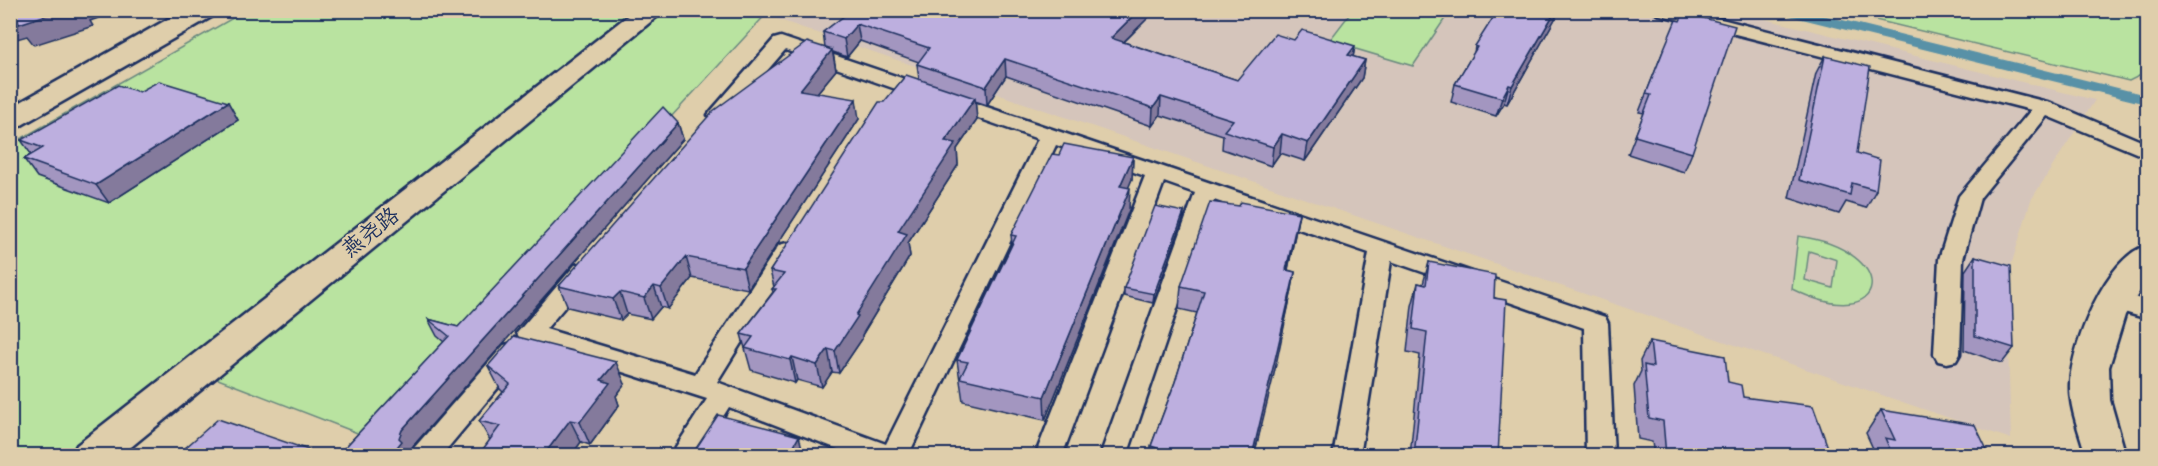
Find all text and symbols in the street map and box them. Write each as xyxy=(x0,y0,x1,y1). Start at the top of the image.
street label: 燕尧路 xyxy=(336,202,406,264)

